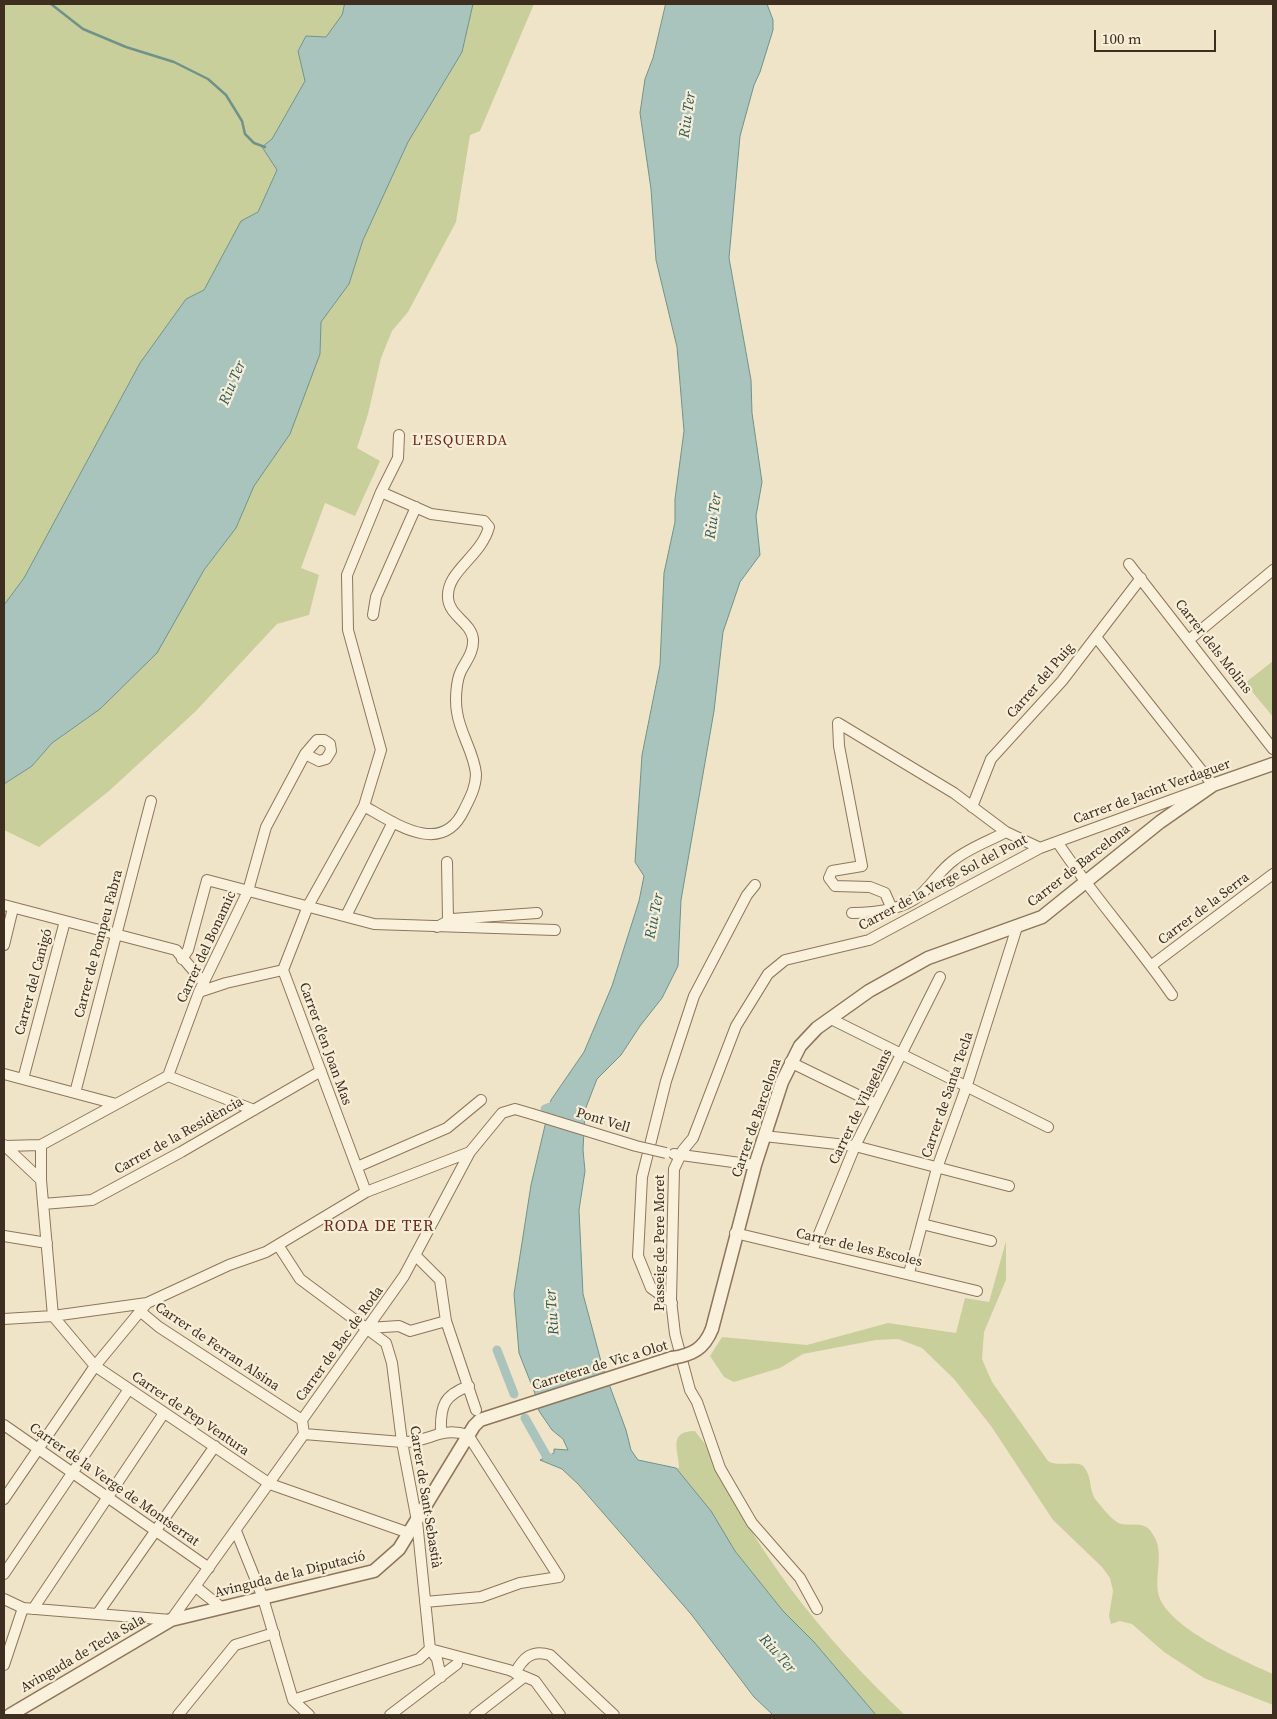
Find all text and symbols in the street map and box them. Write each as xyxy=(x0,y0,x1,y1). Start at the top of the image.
scale bar xyxy=(1097,20,1220,52)
text: 100 m xyxy=(1102,28,1142,49)
water label: Riu Ter xyxy=(676,91,700,139)
water label: Riu Ter xyxy=(216,358,250,408)
district label: L'ESQUERDA xyxy=(411,432,509,450)
water label: Riu Ter xyxy=(702,492,726,540)
street label: Carrer dels Molins xyxy=(1171,596,1255,698)
street label: Carrer del Puig xyxy=(1004,640,1078,722)
street label: Carrer de Jacint Verdaguer xyxy=(1071,756,1233,828)
street label: Carrer de Barcelona xyxy=(1024,821,1134,911)
street label: Carrer de la Verge Sol del Pont xyxy=(856,831,1030,935)
street label: Carrer de Pompeu Fabra xyxy=(71,868,127,1020)
street label: Carrer de la Serra xyxy=(1155,869,1253,949)
street label: Carrer del Bonamic xyxy=(174,888,240,1006)
water label: Riu Ter xyxy=(642,892,668,940)
street label: Carrer del Canigó xyxy=(12,927,56,1037)
street label: Carrer d'en Joan Mas xyxy=(295,980,355,1108)
street label: Carrer de Santa Tecla xyxy=(919,1030,977,1160)
street label: Carrer de Vilagelans xyxy=(826,1047,896,1167)
street label: Carrer de Barcelona xyxy=(729,1056,785,1180)
street label: Carrer de la Residència xyxy=(112,1094,246,1178)
street label: Pont Vell xyxy=(574,1105,632,1137)
street label: Passeig de Pere Moret xyxy=(652,1175,668,1311)
district label: RODA DE TER xyxy=(322,1217,436,1237)
street label: Carrer de les Escoles xyxy=(794,1225,924,1271)
street label: Carrer de Bac de Roda xyxy=(293,1283,387,1405)
water label: Riu Ter xyxy=(542,1288,564,1336)
street label: Carrer de Ferran Alsina xyxy=(151,1299,283,1395)
street label: Carretera de Vic a Olot xyxy=(530,1337,670,1395)
street label: Carrer de Pep Ventura xyxy=(128,1368,252,1460)
street label: Carrer de la Verge de Montserrat xyxy=(26,1420,202,1550)
street label: Carrer de Sant Sebastià xyxy=(405,1425,445,1569)
street label: Avinguda de la Diputació xyxy=(213,1548,367,1602)
street label: Avinguda de Tecla Sala xyxy=(18,1611,148,1697)
water label: Riu Ter xyxy=(755,1631,799,1677)

